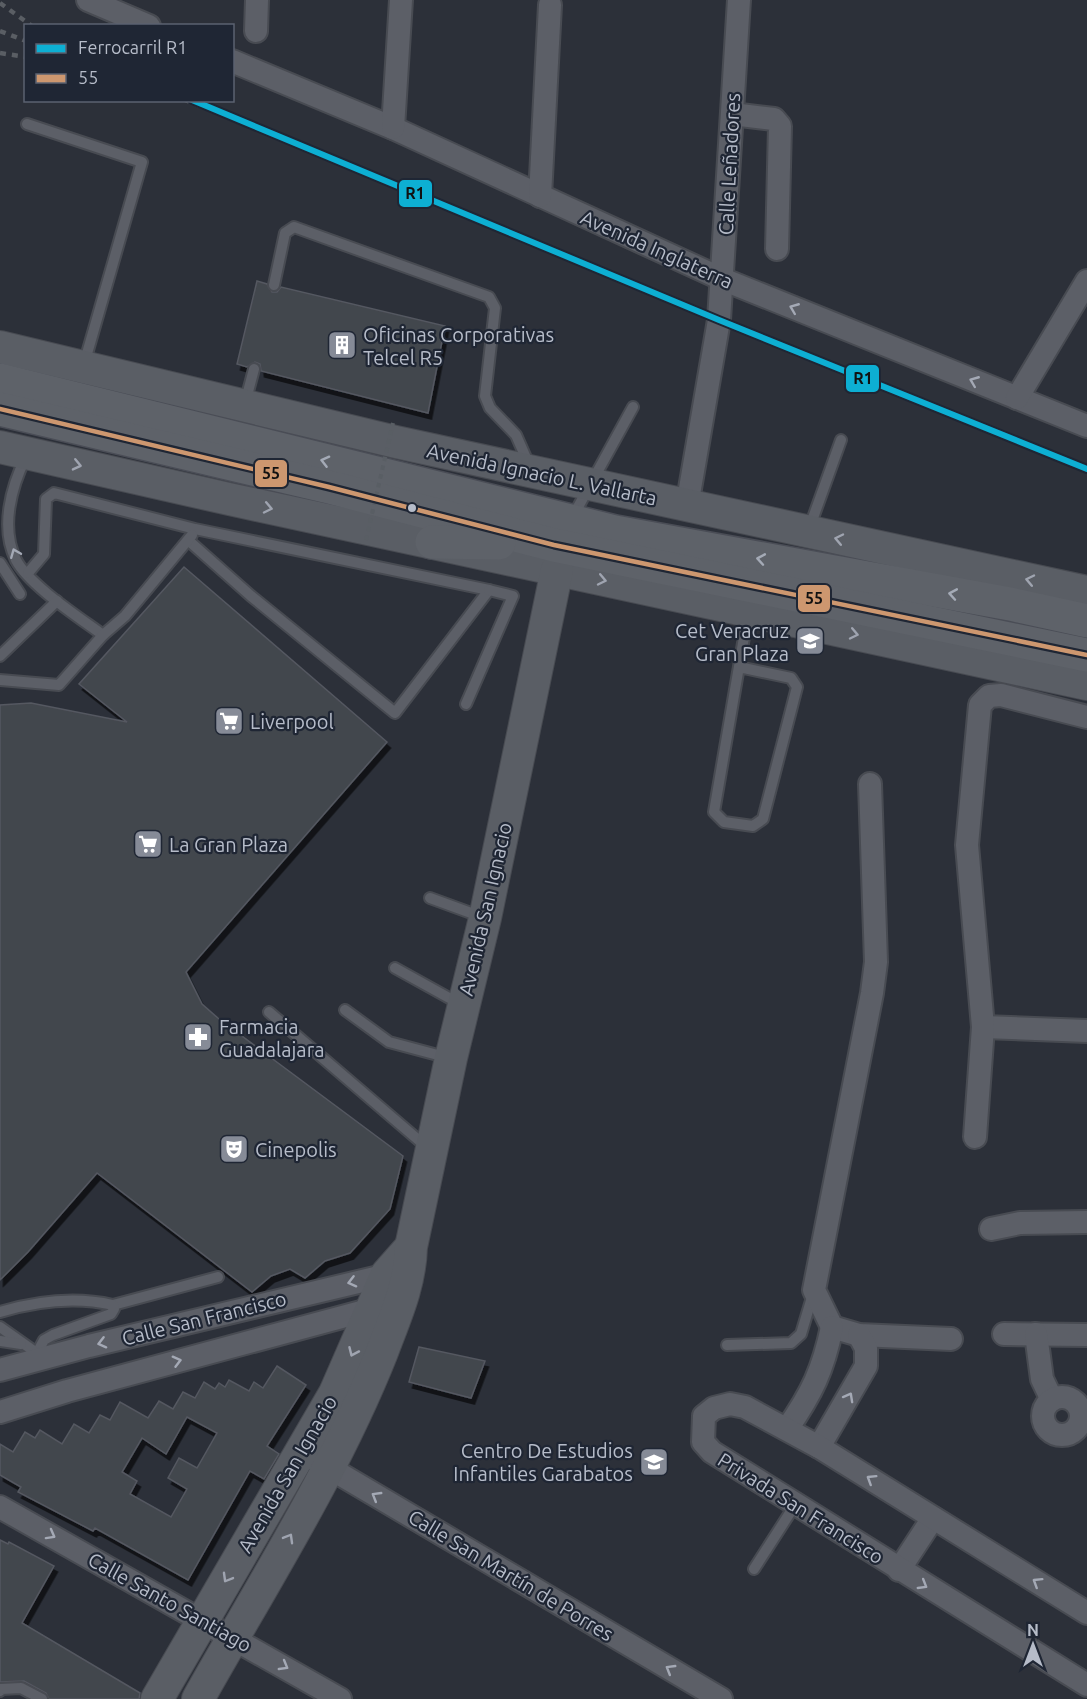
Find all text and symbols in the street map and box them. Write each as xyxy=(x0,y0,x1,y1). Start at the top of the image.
legend xyxy=(24,24,234,102)
text: Ferrocarril R1 xyxy=(78,37,187,57)
text: 55 xyxy=(78,67,98,87)
street label: Calle Leñadores xyxy=(714,92,744,236)
line badge: R1 xyxy=(398,179,433,208)
text: R1 xyxy=(405,184,425,202)
street label: Avenida Inglaterra xyxy=(577,205,737,293)
one-way arrow xyxy=(789,303,800,315)
place label: Oficinas Corporativas Telcel R5 xyxy=(363,323,554,369)
building icon: Oficinas Corporativas Telcel R5 xyxy=(326,329,358,361)
line badge: R1 xyxy=(845,364,880,393)
text: R1 xyxy=(853,369,873,387)
one-way arrow xyxy=(970,376,981,388)
street label: Avenida Ignacio L. Vallarta xyxy=(425,438,659,510)
one-way arrow xyxy=(320,455,330,468)
one-way arrow xyxy=(72,457,82,470)
line badge: 55 xyxy=(254,459,288,488)
text: 55 xyxy=(262,464,280,482)
one-way arrow xyxy=(262,501,272,514)
unlabelled marker xyxy=(406,502,418,514)
one-way arrow xyxy=(834,533,844,546)
one-way arrow xyxy=(10,549,22,560)
one-way arrow xyxy=(756,553,766,566)
one-way arrow xyxy=(597,573,607,586)
one-way arrow xyxy=(1025,574,1035,587)
line badge: 55 xyxy=(797,584,831,613)
one-way arrow xyxy=(948,588,958,601)
text: 55 xyxy=(805,589,823,607)
place label: Cet Veracruz Gran Plaza xyxy=(675,619,789,665)
school or university icon: Cet Veracruz Gran Plaza xyxy=(794,625,826,657)
one-way arrow xyxy=(849,627,859,640)
supermarket icon: Liverpool xyxy=(213,705,245,737)
place label: Liverpool xyxy=(250,710,334,733)
street label: Avenida San Ignacio xyxy=(454,820,516,998)
supermarket icon: La Gran Plaza xyxy=(132,828,164,860)
place label: La Gran Plaza xyxy=(169,833,288,856)
place label: Farmacia Guadalajara xyxy=(219,1015,324,1061)
pharmacy icon: Farmacia Guadalajara xyxy=(182,1021,214,1053)
theatre icon: Cinepolis xyxy=(218,1133,250,1165)
place label: Cinepolis xyxy=(255,1138,337,1161)
one-way arrow xyxy=(348,1275,358,1288)
street label: Calle San Francisco xyxy=(119,1286,289,1350)
one-way arrow xyxy=(97,1335,107,1348)
one-way arrow xyxy=(348,1346,360,1357)
one-way arrow xyxy=(171,1356,182,1368)
street label: Avenida San Ignacio xyxy=(233,1391,341,1557)
one-way arrow xyxy=(842,1393,853,1403)
place label: Centro De Estudios Infantiles Garabatos xyxy=(453,1439,633,1485)
school or university icon: Centro De Estudios Infantiles Garabatos xyxy=(638,1446,670,1478)
street label: Privada San Francisco xyxy=(714,1448,888,1568)
one-way arrow xyxy=(867,1475,877,1487)
one-way arrow xyxy=(371,1491,382,1503)
street label: Calle San Martín de Porres xyxy=(404,1505,618,1645)
one-way arrow xyxy=(45,1528,55,1539)
one-way arrow xyxy=(281,1534,293,1545)
street label: Calle Santo Santiago xyxy=(84,1547,256,1657)
one-way arrow xyxy=(223,1572,235,1582)
one-way arrow xyxy=(917,1578,927,1590)
one-way arrow xyxy=(1033,1578,1043,1590)
north arrow xyxy=(1003,1615,1063,1675)
text: N xyxy=(1027,1621,1039,1639)
one-way arrow xyxy=(277,1659,288,1671)
one-way arrow xyxy=(666,1665,676,1677)

